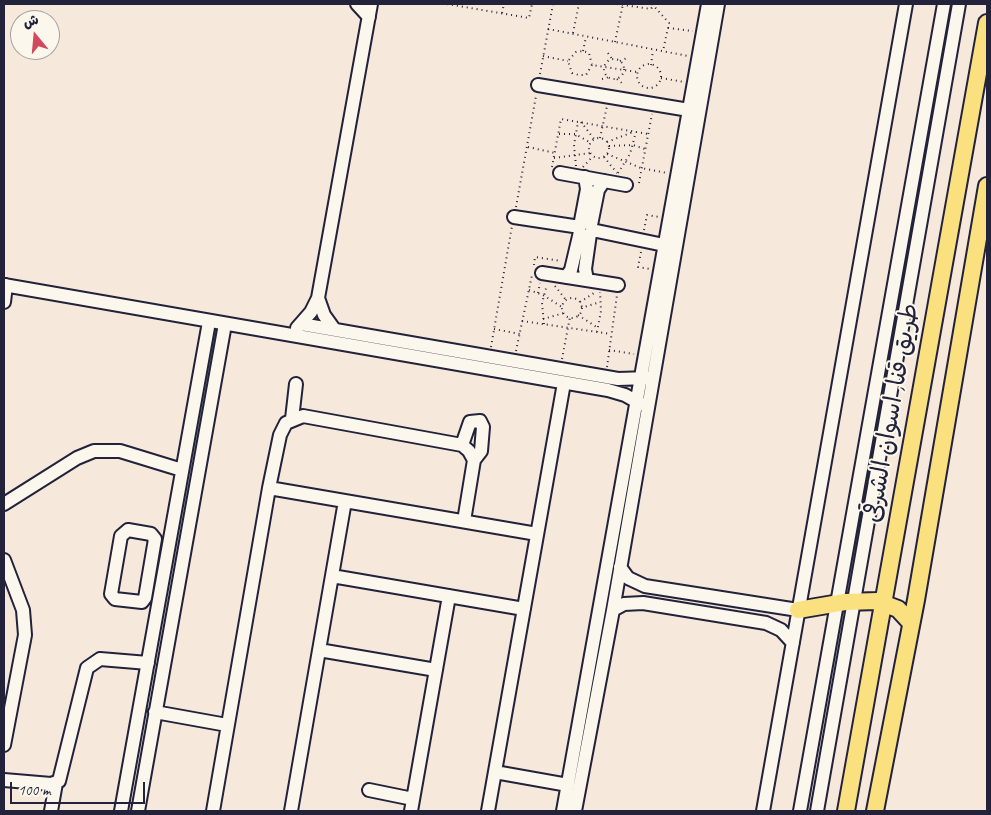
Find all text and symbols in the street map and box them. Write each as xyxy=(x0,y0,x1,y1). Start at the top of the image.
north arrow xyxy=(10,10,60,60)
text: ش xyxy=(21,11,41,32)
street label: طريق قنا, اسوان الشرقى xyxy=(858,301,926,525)
scale bar xyxy=(12,772,148,804)
text: 100 m xyxy=(18,781,50,800)

